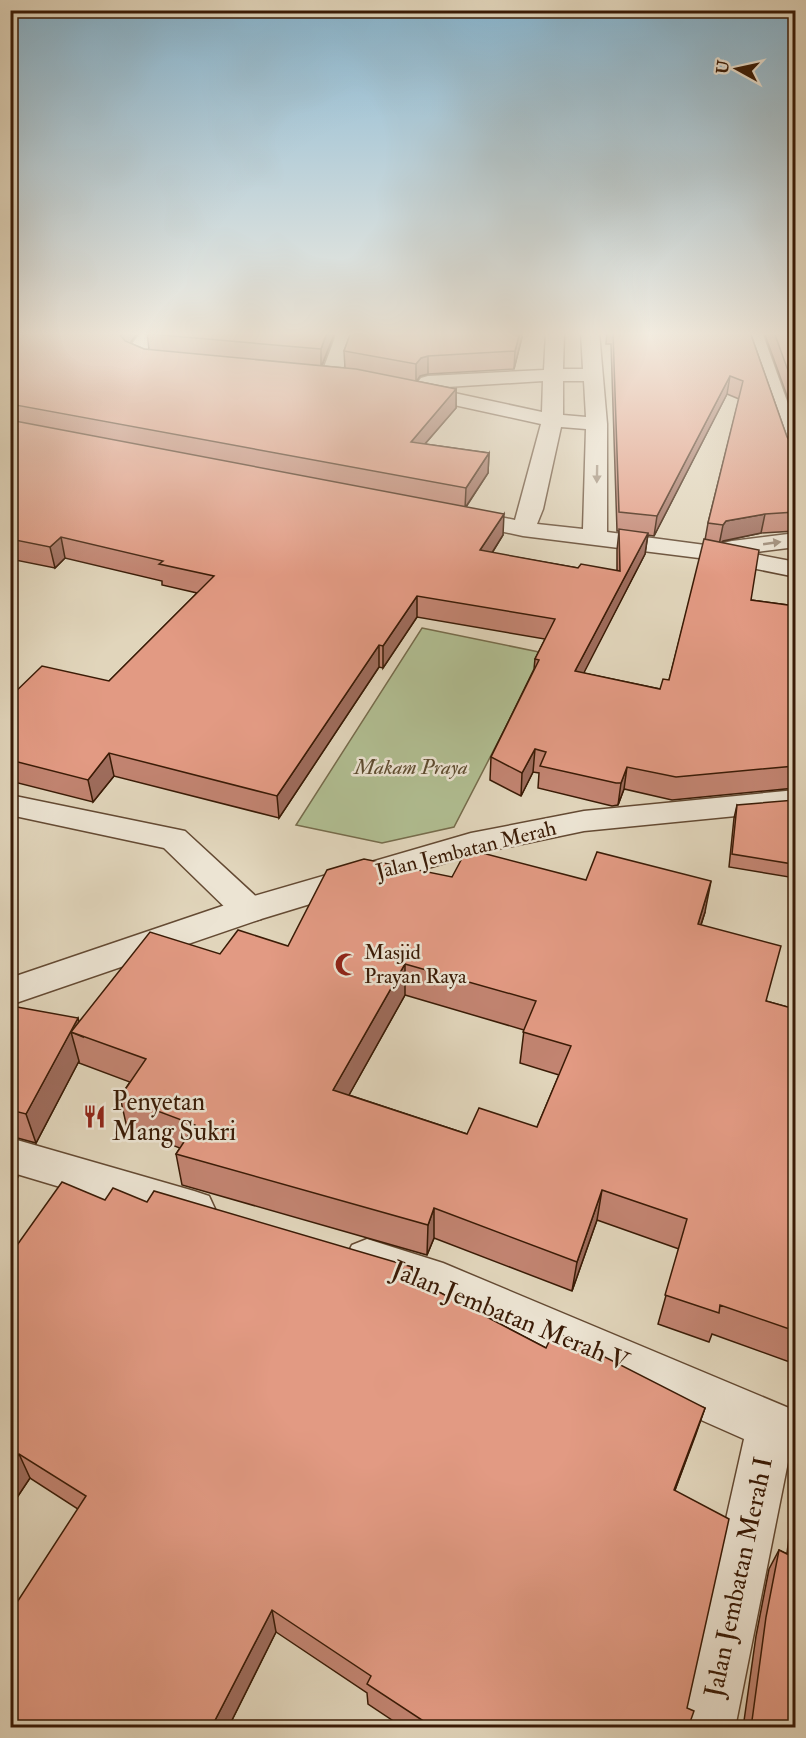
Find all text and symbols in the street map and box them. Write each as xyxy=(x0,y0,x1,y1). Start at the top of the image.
north arrow xyxy=(707,39,767,99)
text: U xyxy=(712,58,734,75)
one-way arrow xyxy=(592,465,601,484)
one-way arrow xyxy=(762,538,781,548)
park label: Makam Praya xyxy=(352,754,468,781)
street label: Jalan Jembatan Merah xyxy=(372,815,559,886)
place label: Masjid Prayan Raya xyxy=(364,939,467,990)
mosque icon: Masjid Prayan Raya xyxy=(333,951,359,977)
place label: Penyetan Mang Sukri xyxy=(112,1086,236,1148)
restaurant icon: Penyetan Mang Sukri xyxy=(81,1104,107,1130)
street label: Jalan Jembatan Merah V xyxy=(386,1253,635,1379)
street label: Jalan Jembatan Merah I xyxy=(698,1454,780,1701)

